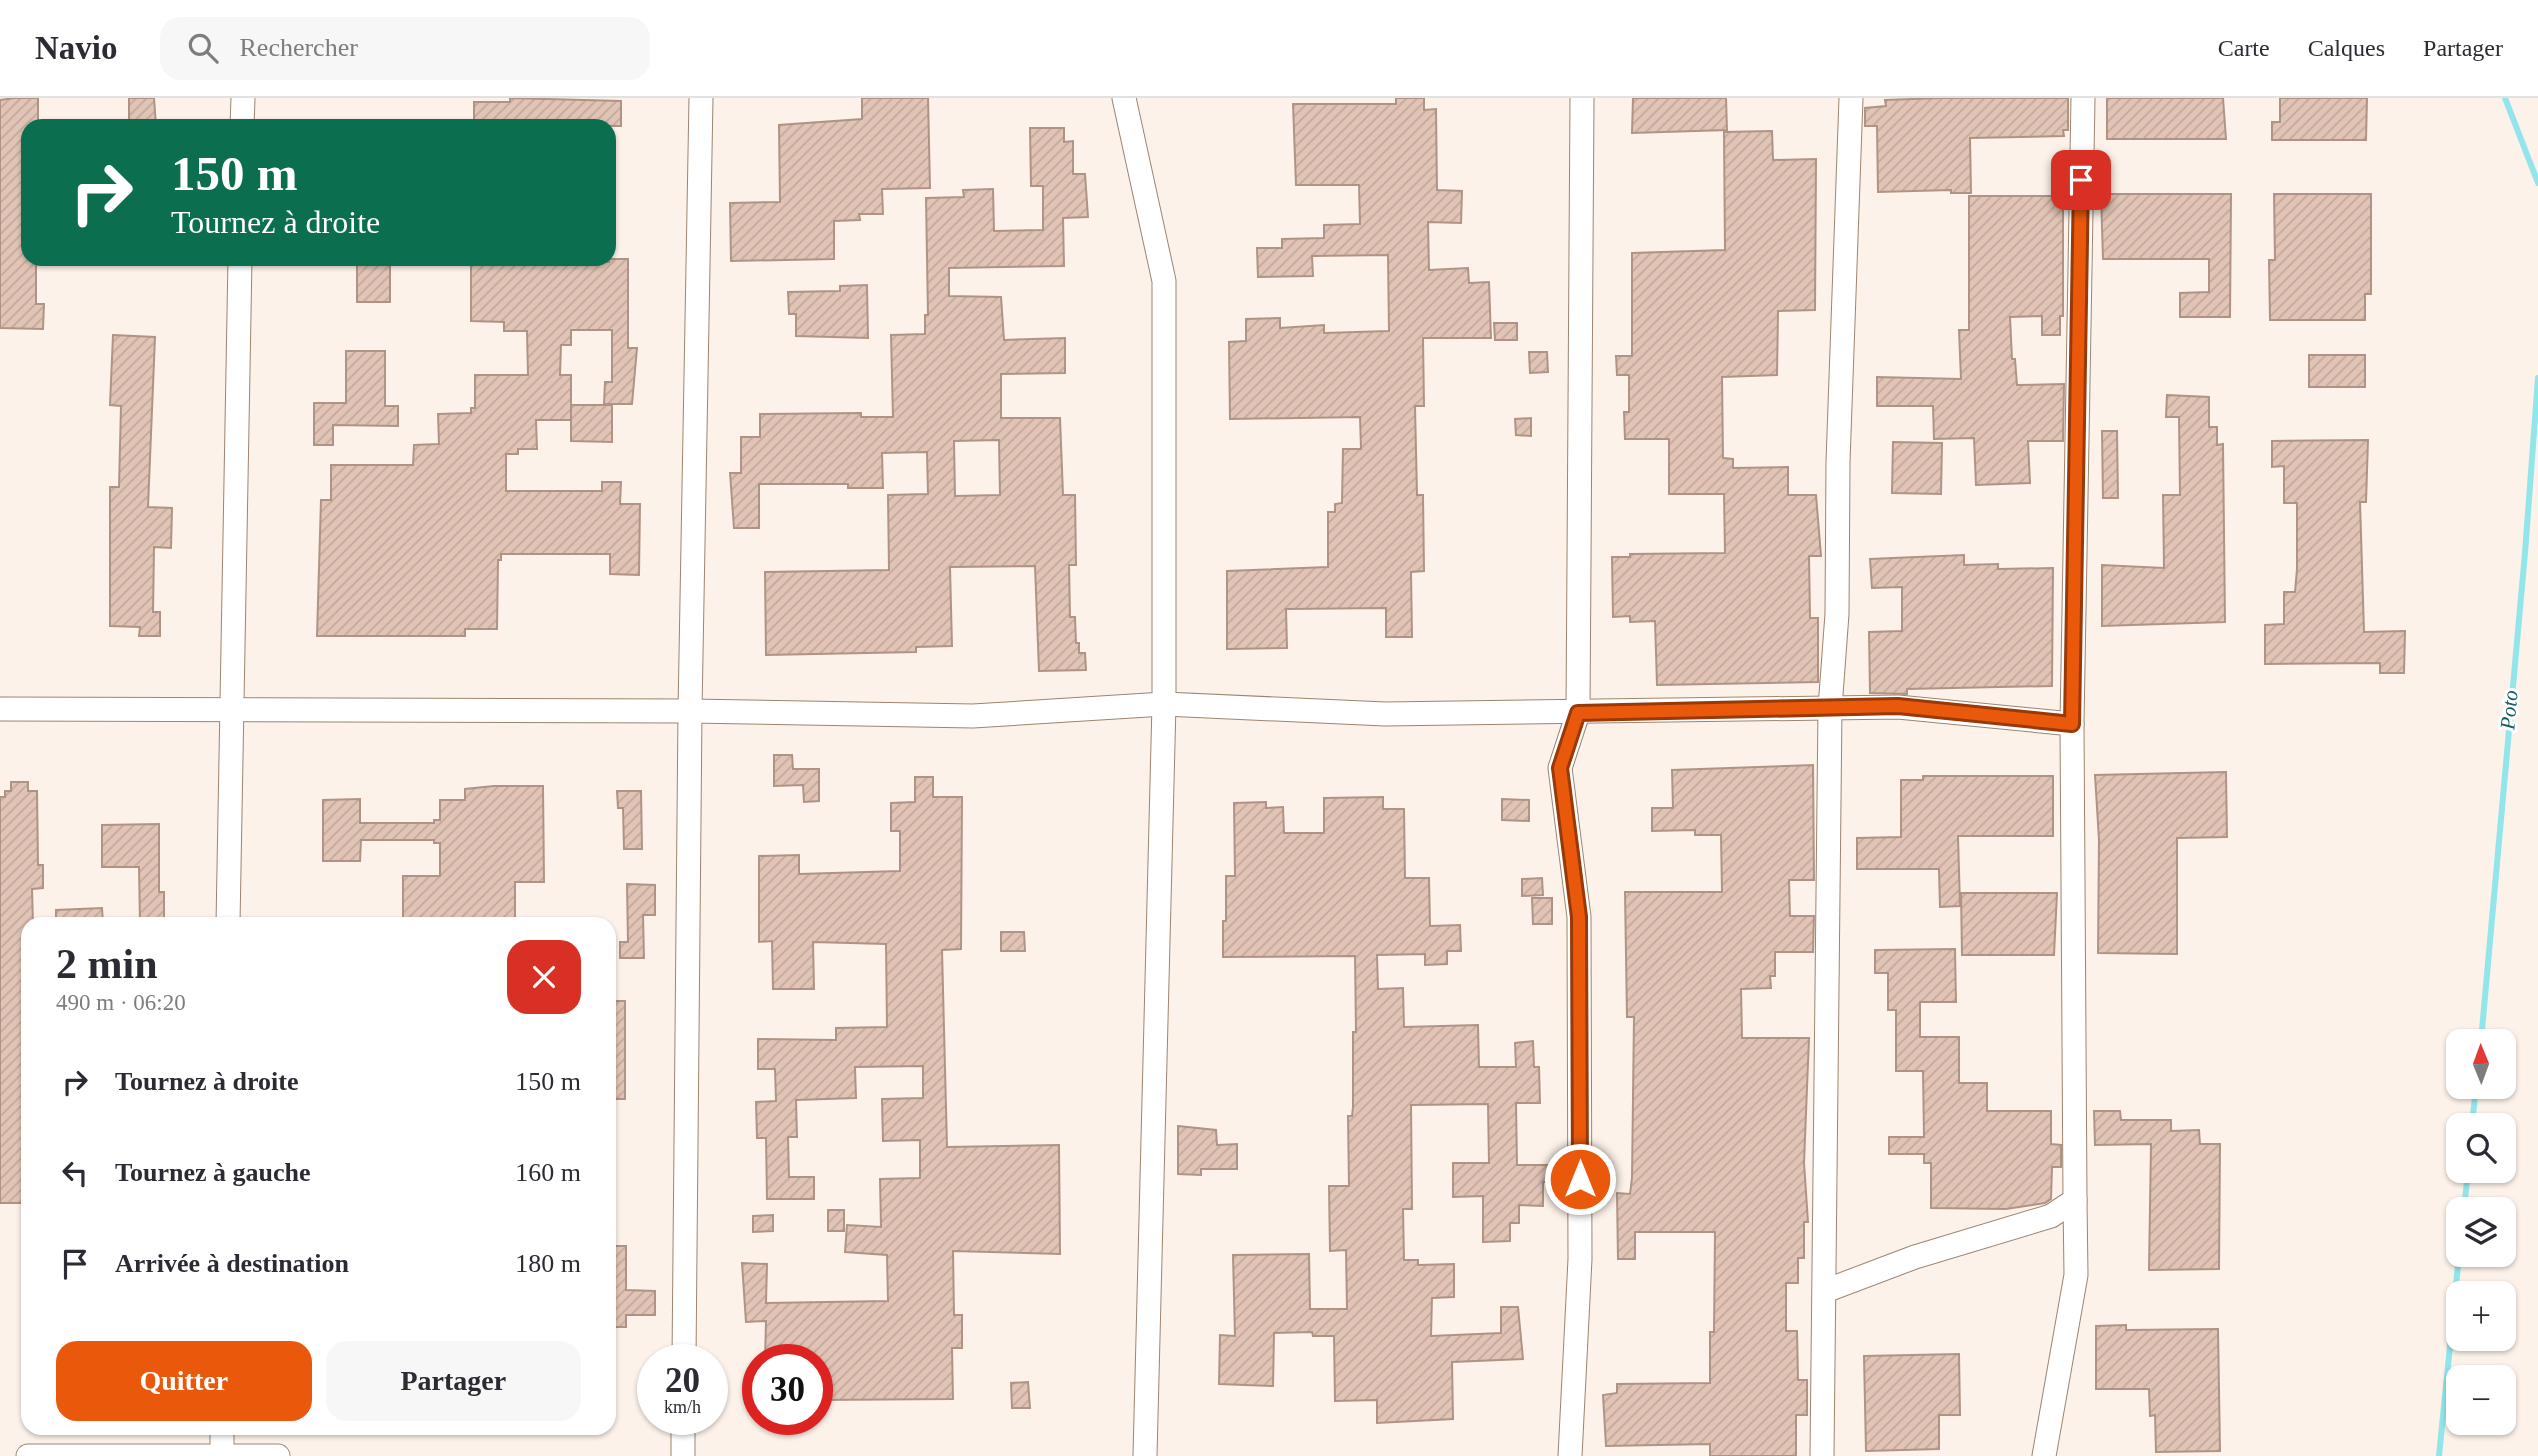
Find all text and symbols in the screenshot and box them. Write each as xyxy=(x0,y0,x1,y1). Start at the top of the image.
search box xyxy=(160,17,650,80)
icon: search xyxy=(184,29,222,67)
text: Navio xyxy=(35,30,118,66)
text: Rechercher xyxy=(240,33,358,62)
text: Carte xyxy=(2218,35,2270,61)
text: Calques xyxy=(2308,35,2385,61)
text: Partager xyxy=(2423,35,2503,61)
text: 150 m xyxy=(171,146,298,201)
icon: right xyxy=(56,147,147,238)
pin xyxy=(2051,150,2111,210)
icon: arrive xyxy=(2062,161,2100,199)
text: Tournez à droite xyxy=(171,204,380,240)
water label: Poto xyxy=(2495,689,2523,732)
button: close xyxy=(507,940,581,1014)
text: 2 min xyxy=(56,941,158,987)
text: 490 m · 06:20 xyxy=(56,990,186,1015)
north arrow xyxy=(2446,1029,2516,1099)
map controls xyxy=(2446,1029,2516,1435)
icon: right xyxy=(56,1063,94,1101)
text: Tournez à droite xyxy=(115,1067,298,1096)
text: 150 m xyxy=(515,1067,581,1096)
button: search xyxy=(2446,1113,2516,1183)
position arrow xyxy=(1543,1142,1617,1216)
icon: left xyxy=(56,1154,94,1192)
text: Tournez à gauche xyxy=(115,1158,311,1187)
text: 160 m xyxy=(515,1158,581,1187)
button: layers xyxy=(2446,1197,2516,1267)
icon: arrive xyxy=(56,1245,94,1283)
text: Arrivée à destination xyxy=(115,1249,349,1278)
text: 180 m xyxy=(515,1249,581,1278)
button: + xyxy=(2446,1281,2516,1351)
button: Quitter xyxy=(56,1341,312,1421)
button: Partager xyxy=(326,1341,581,1421)
speed limit sign: 30 xyxy=(742,1344,833,1435)
text: 20 xyxy=(665,1361,700,1400)
button: − xyxy=(2446,1365,2516,1435)
text: km/h xyxy=(664,1397,701,1417)

